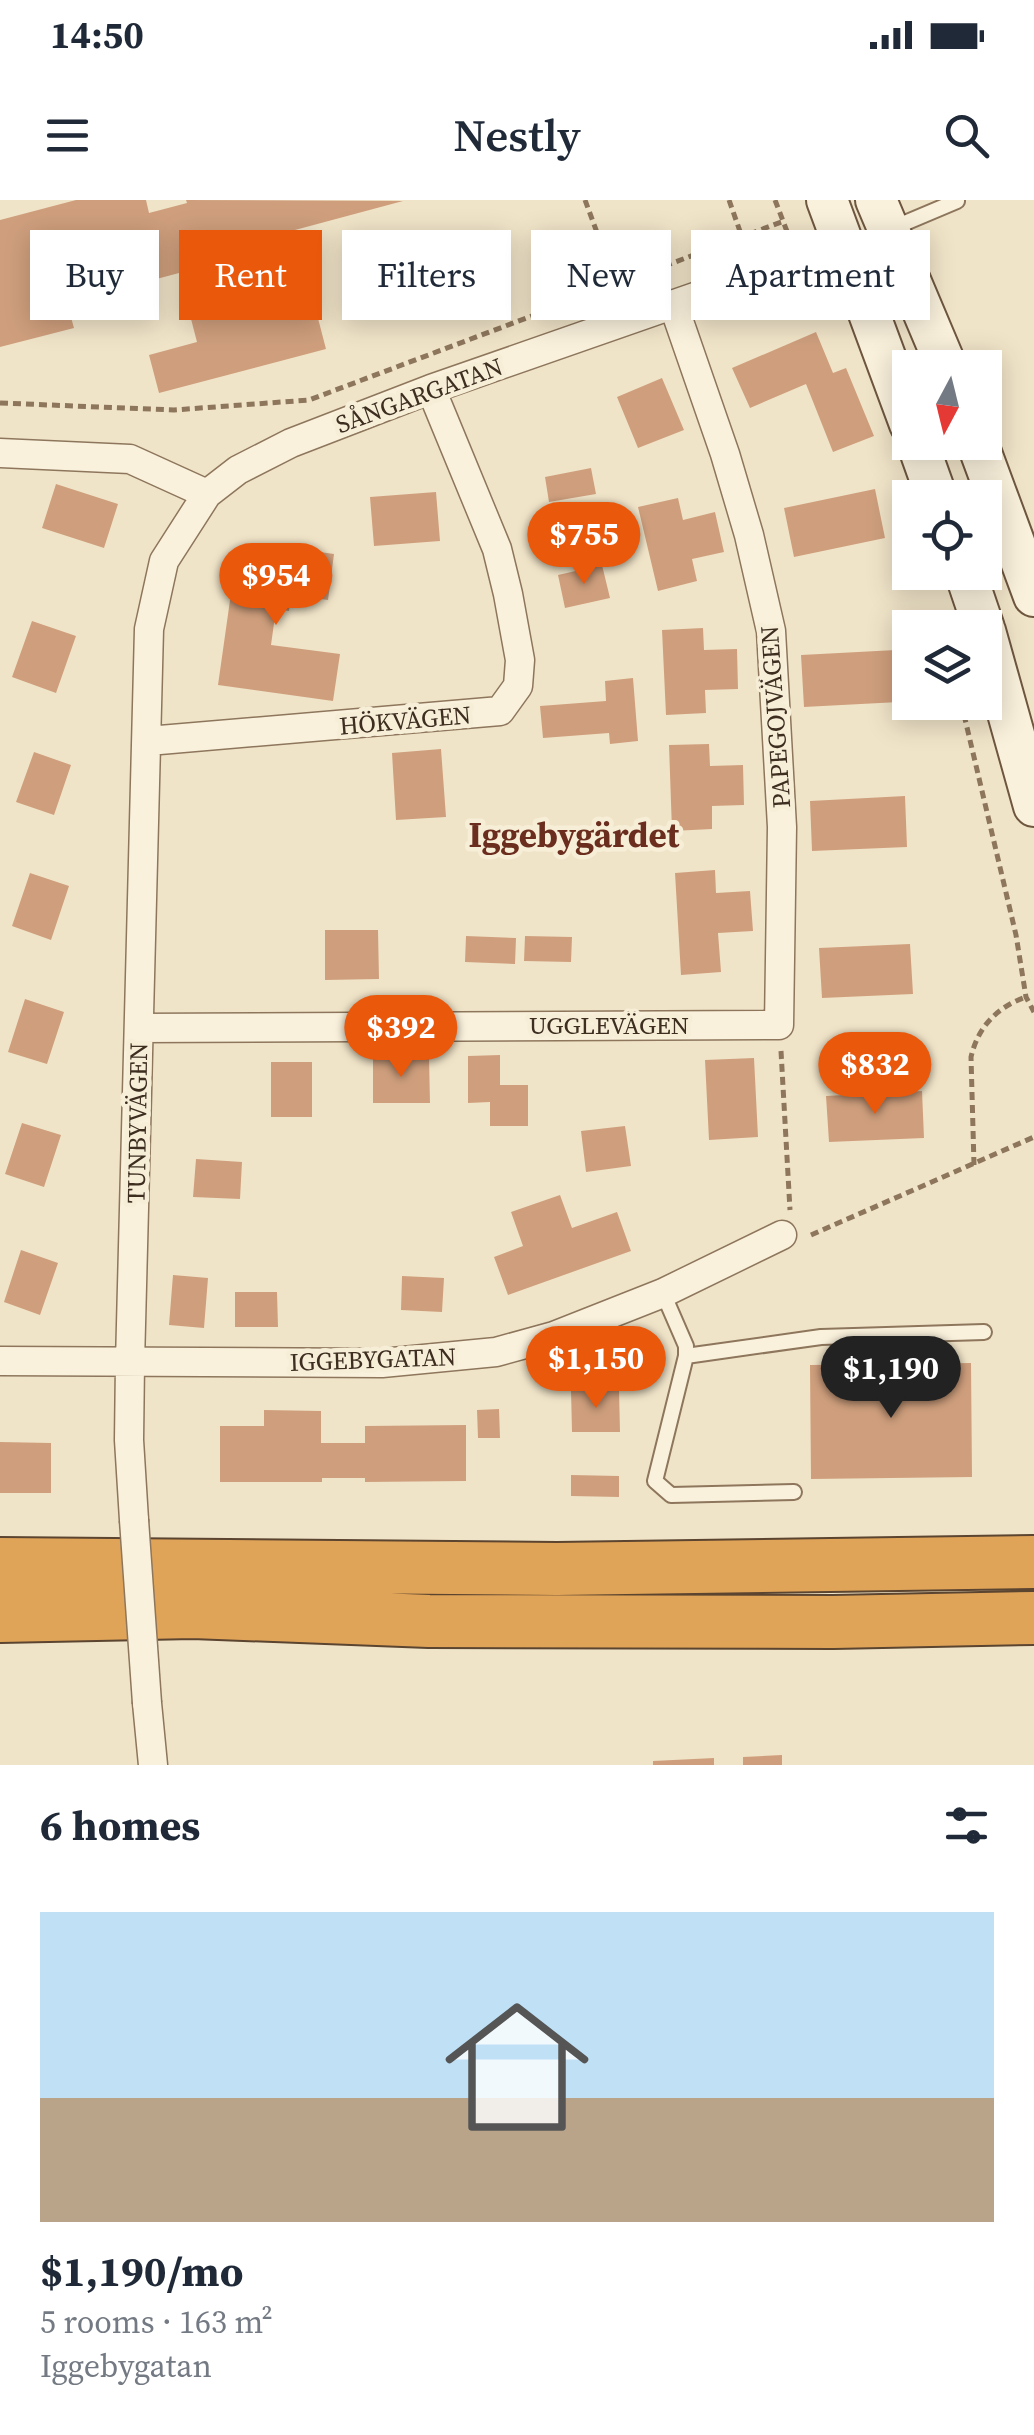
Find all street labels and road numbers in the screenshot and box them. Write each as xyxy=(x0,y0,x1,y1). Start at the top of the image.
street label: SÅNGARGATAN xyxy=(331,349,507,441)
street label: PAPEGOJVÄGEN xyxy=(752,625,798,809)
street label: HÖKVÄGEN xyxy=(338,697,472,743)
street label: UGGLEVÄGEN xyxy=(529,1008,689,1042)
street label: TUNBYVÄGEN xyxy=(119,1042,155,1204)
street label: IGGEBYGATAN xyxy=(289,1339,457,1379)

